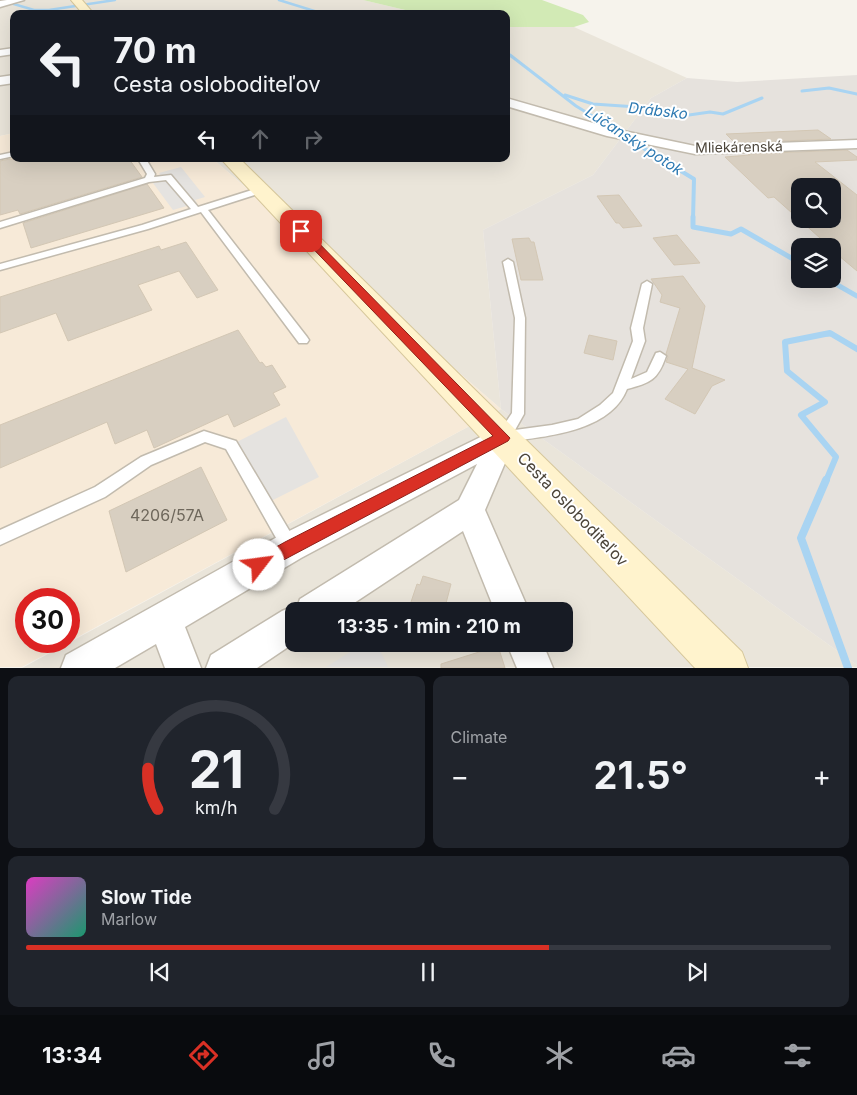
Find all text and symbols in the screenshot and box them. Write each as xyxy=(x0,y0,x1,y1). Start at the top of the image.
text: 70 m xyxy=(113,29,197,71)
icon: left xyxy=(30,30,95,95)
text: Cesta osloboditeľov xyxy=(113,71,321,97)
water label: Drábsko xyxy=(627,98,689,123)
water label: Lúčanský potok xyxy=(582,102,687,180)
icon: left xyxy=(193,125,221,153)
icon: ahead xyxy=(246,125,274,153)
icon: right xyxy=(299,125,327,153)
street label: Mliekárenská xyxy=(695,137,783,156)
map controls xyxy=(791,178,841,288)
button: search xyxy=(791,178,841,228)
pin xyxy=(280,210,322,252)
icon: arrive xyxy=(287,217,315,245)
button: layers xyxy=(791,238,841,288)
street label: Cesta osloboditeľov xyxy=(513,448,633,570)
house number: 4206/57A xyxy=(130,505,204,525)
position arrow xyxy=(232,538,284,590)
speed limit sign: 30 xyxy=(15,588,80,653)
text: 13:35 · 1 min · 210 m xyxy=(337,615,521,638)
text: Climate xyxy=(451,727,507,747)
text: 21 xyxy=(189,738,244,801)
text: 21.5° xyxy=(594,752,688,798)
text: − xyxy=(451,759,469,793)
text: + xyxy=(812,759,831,793)
text: km/h xyxy=(195,797,237,818)
text: Slow Tide xyxy=(101,886,192,909)
text: Marlow xyxy=(101,909,157,929)
icon: previous xyxy=(146,958,174,986)
icon: pause xyxy=(414,958,442,986)
icon: next xyxy=(683,958,711,986)
icon: directions xyxy=(186,1038,221,1073)
icon: music xyxy=(305,1038,340,1073)
icon: phone xyxy=(424,1038,459,1073)
icon: climate xyxy=(542,1038,577,1073)
icon: car xyxy=(661,1038,696,1073)
icon: filters xyxy=(780,1038,815,1073)
text: 13:34 xyxy=(42,1042,102,1068)

